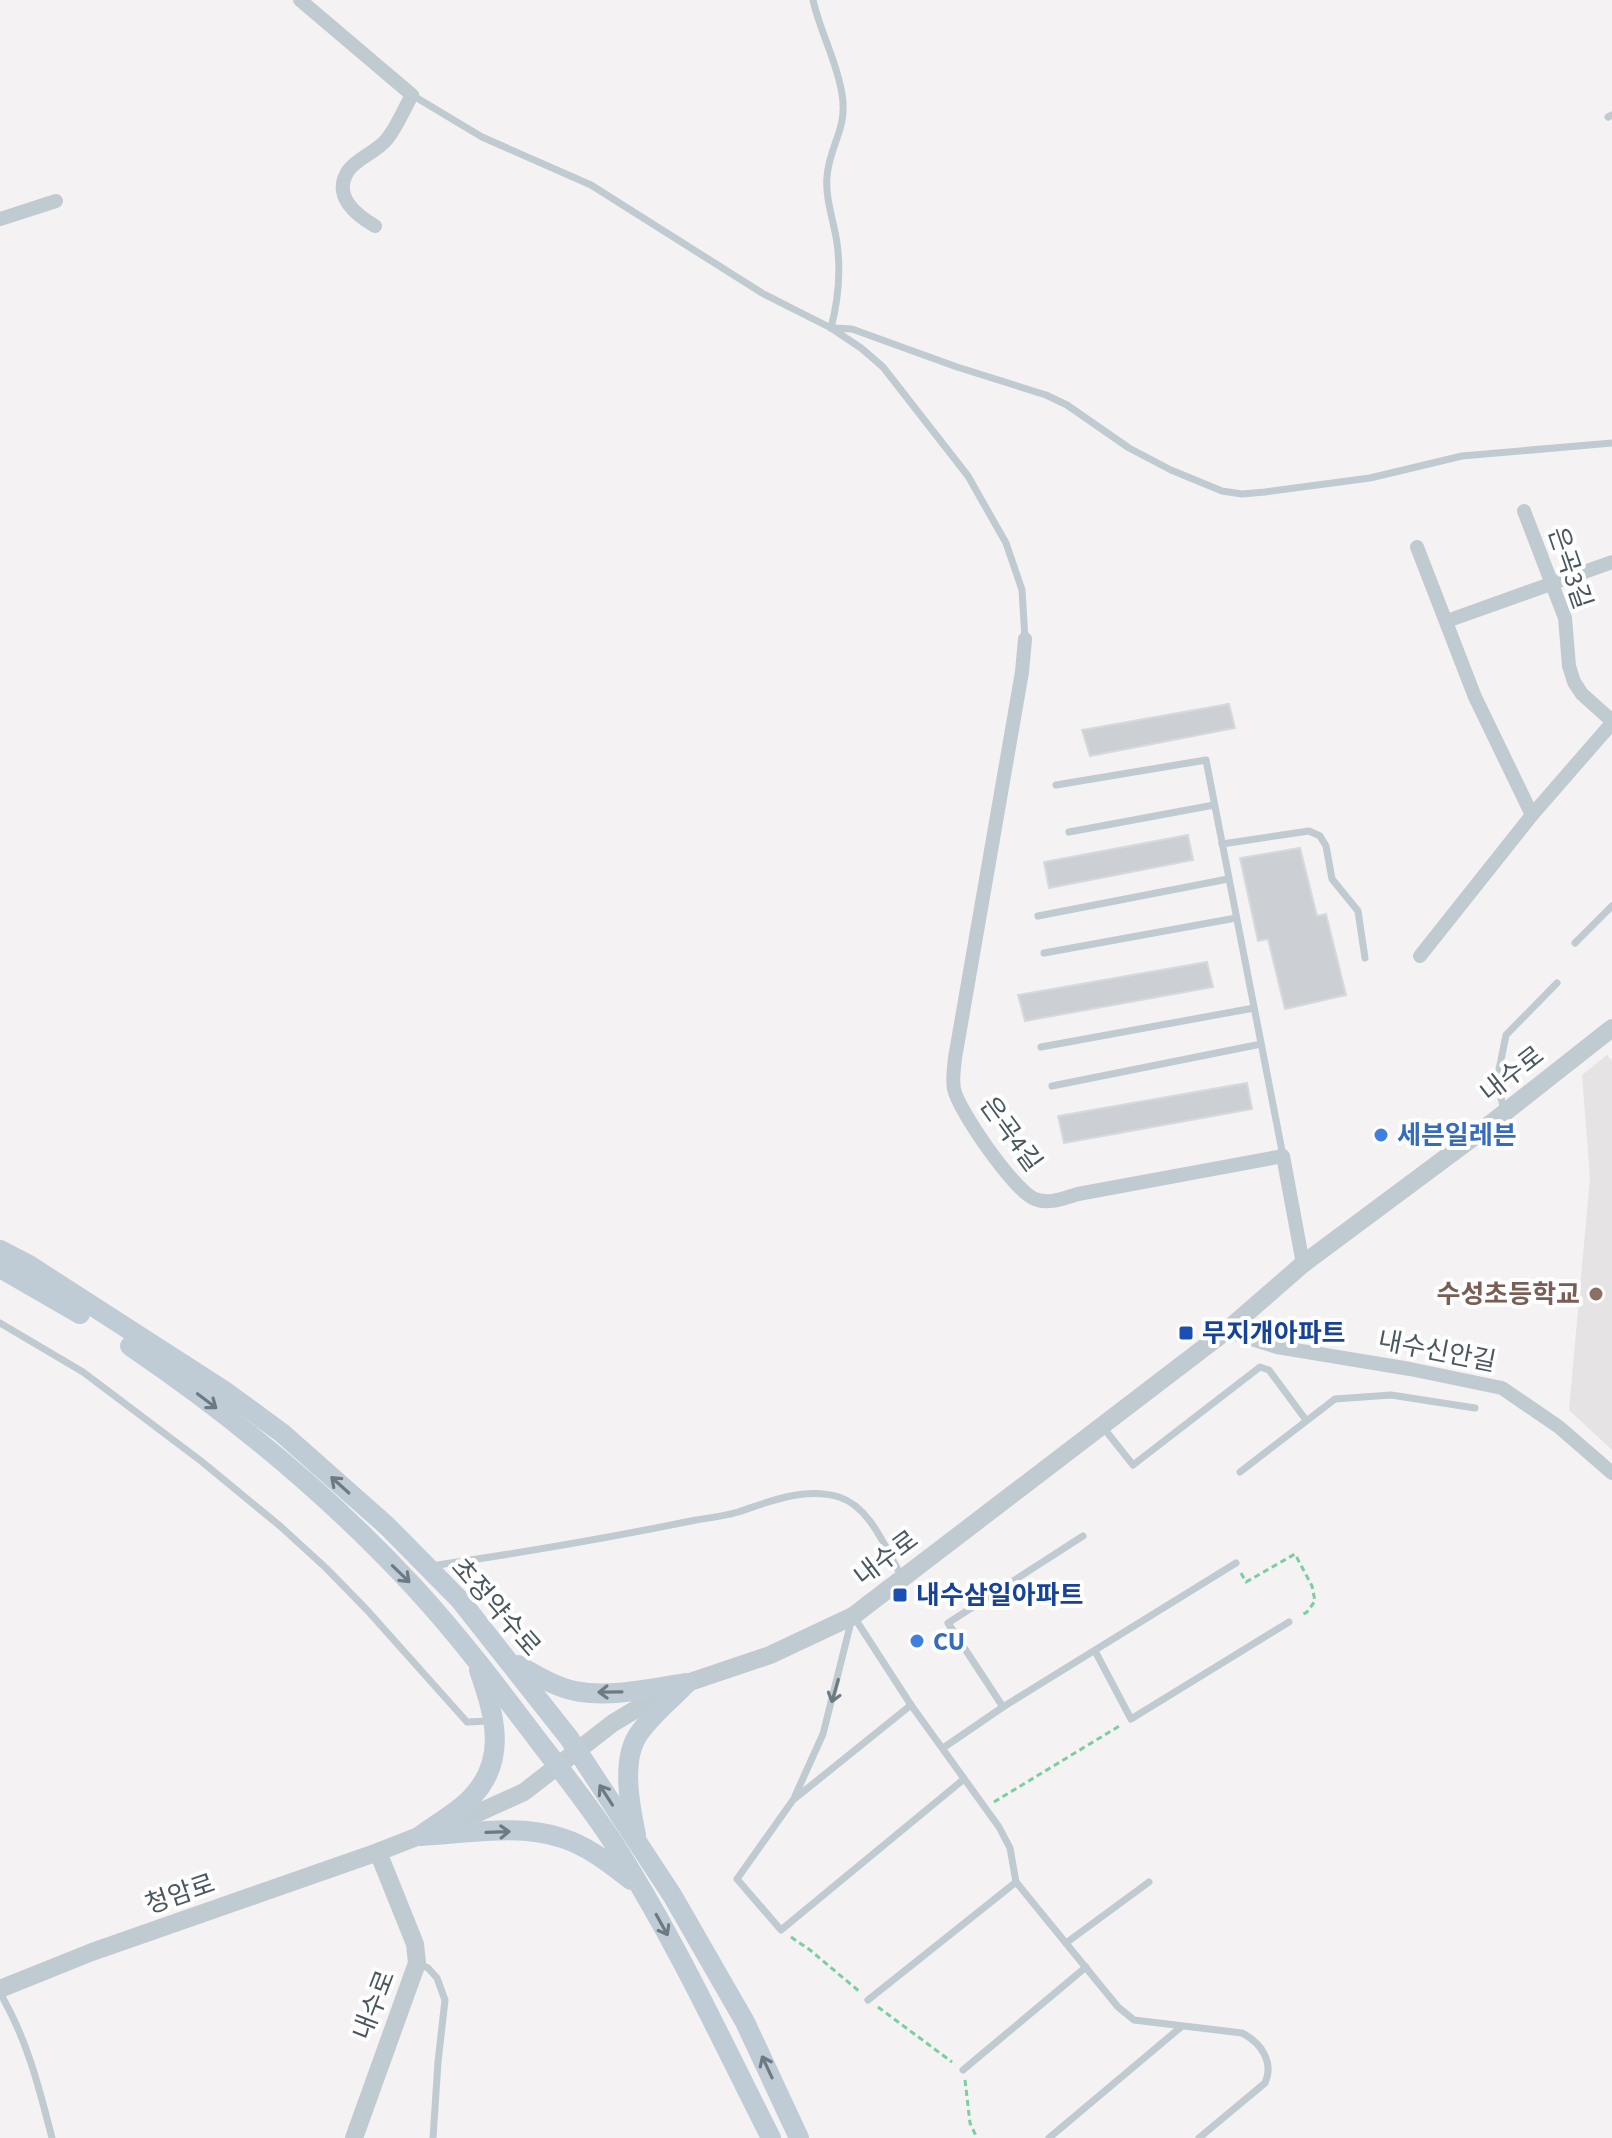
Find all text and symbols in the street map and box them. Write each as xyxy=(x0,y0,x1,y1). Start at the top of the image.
street label: 은곡3길 xyxy=(1539,522,1601,614)
street label: 내수로 xyxy=(1472,1037,1552,1111)
street label: 은곡4길 xyxy=(971,1089,1051,1179)
place label: 세븐일레븐 xyxy=(1397,1117,1517,1154)
marker: 세븐일레븐 xyxy=(1372,1126,1390,1144)
place label: 수성초등학교 xyxy=(1436,1276,1580,1313)
marker: 수성초등학교 xyxy=(1587,1285,1605,1303)
place label: 무지개아파트 xyxy=(1202,1315,1346,1352)
street label: 내수신안길 xyxy=(1375,1321,1499,1381)
marker: 무지개아파트 xyxy=(1177,1324,1195,1342)
one-way arrow xyxy=(195,1393,217,1410)
one-way arrow xyxy=(331,1476,351,1494)
street label: 내수로 xyxy=(846,1522,926,1594)
street label: 초정약수로 xyxy=(443,1550,549,1664)
one-way arrow xyxy=(391,1564,410,1583)
place label: 내수삼일아파트 xyxy=(916,1577,1083,1614)
marker: 내수삼일아파트 xyxy=(891,1586,909,1604)
place label: CU xyxy=(933,1623,965,1660)
marker: CU xyxy=(908,1632,926,1650)
one-way arrow xyxy=(826,1678,841,1704)
one-way arrow xyxy=(597,1684,624,1699)
one-way arrow xyxy=(598,1785,615,1807)
one-way arrow xyxy=(484,1825,511,1840)
street label: 청암로 xyxy=(140,1865,220,1923)
one-way arrow xyxy=(654,1913,670,1937)
street label: 내수로 xyxy=(344,1965,404,2045)
one-way arrow xyxy=(759,2056,774,2080)

